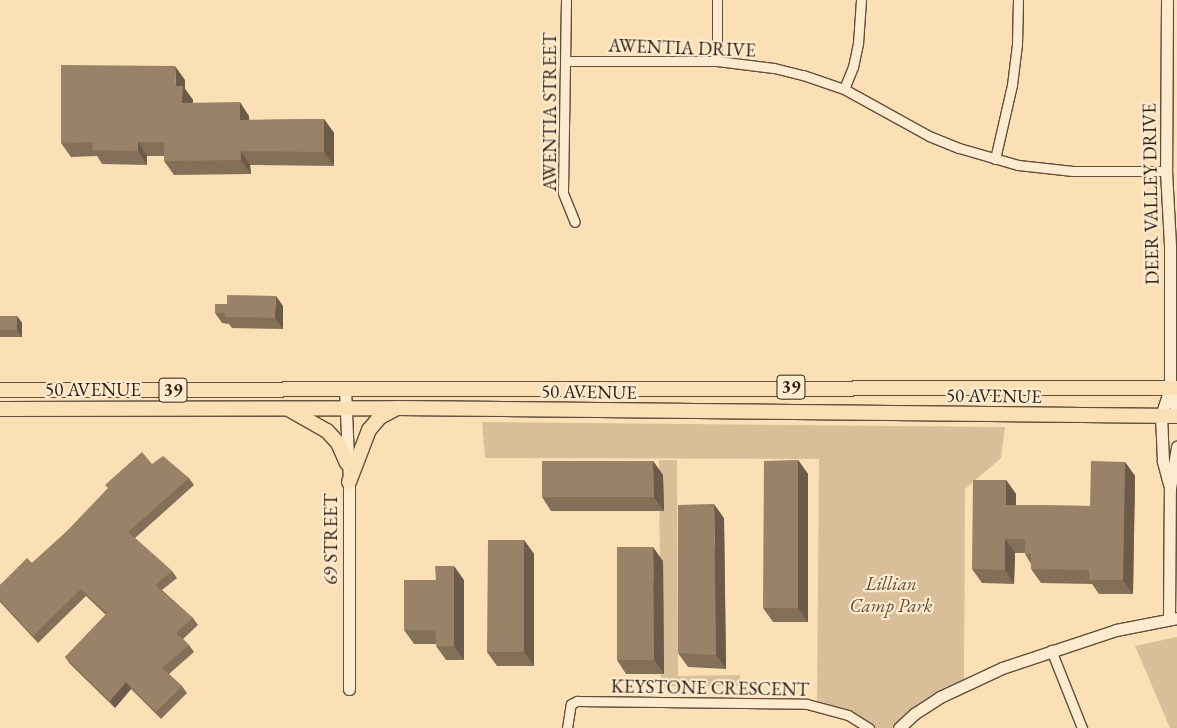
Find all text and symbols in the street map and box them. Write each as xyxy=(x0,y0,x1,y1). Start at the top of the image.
street label: AWENTIA STREET xyxy=(539,32,561,192)
street label: AWENTIA DRIVE xyxy=(608,34,756,62)
street label: DEER VALLEY DRIVE xyxy=(1138,103,1164,285)
road number: 39 xyxy=(776,372,806,402)
road number: 39 xyxy=(158,374,188,406)
street label: 50 AVENUE xyxy=(45,379,141,401)
street label: 50 AVENUE xyxy=(541,380,637,404)
street label: 50 AVENUE xyxy=(946,384,1042,408)
street label: 69 STREET xyxy=(320,493,342,585)
park label: Lillian Camp Park xyxy=(850,573,932,617)
street label: KEYSTONE CRESCENT xyxy=(611,675,809,701)

